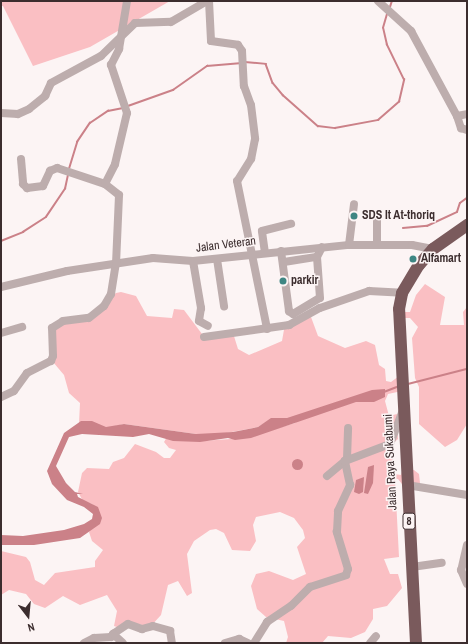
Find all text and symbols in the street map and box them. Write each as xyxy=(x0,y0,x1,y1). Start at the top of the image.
place label: SDS It At-thoriq xyxy=(362,209,435,223)
marker: SDS It At-thoriq xyxy=(349,211,359,221)
street label: Jalan Veteran xyxy=(195,234,257,256)
place label: Alfamart xyxy=(421,252,461,266)
marker: Alfamart xyxy=(408,254,418,264)
place label: parkir xyxy=(291,274,318,288)
marker: parkir xyxy=(278,276,288,286)
street label: Jalan Raya Sukabumi xyxy=(381,414,401,510)
road number: 8 xyxy=(402,512,416,530)
north arrow xyxy=(8,596,48,636)
text: N xyxy=(26,620,36,635)

